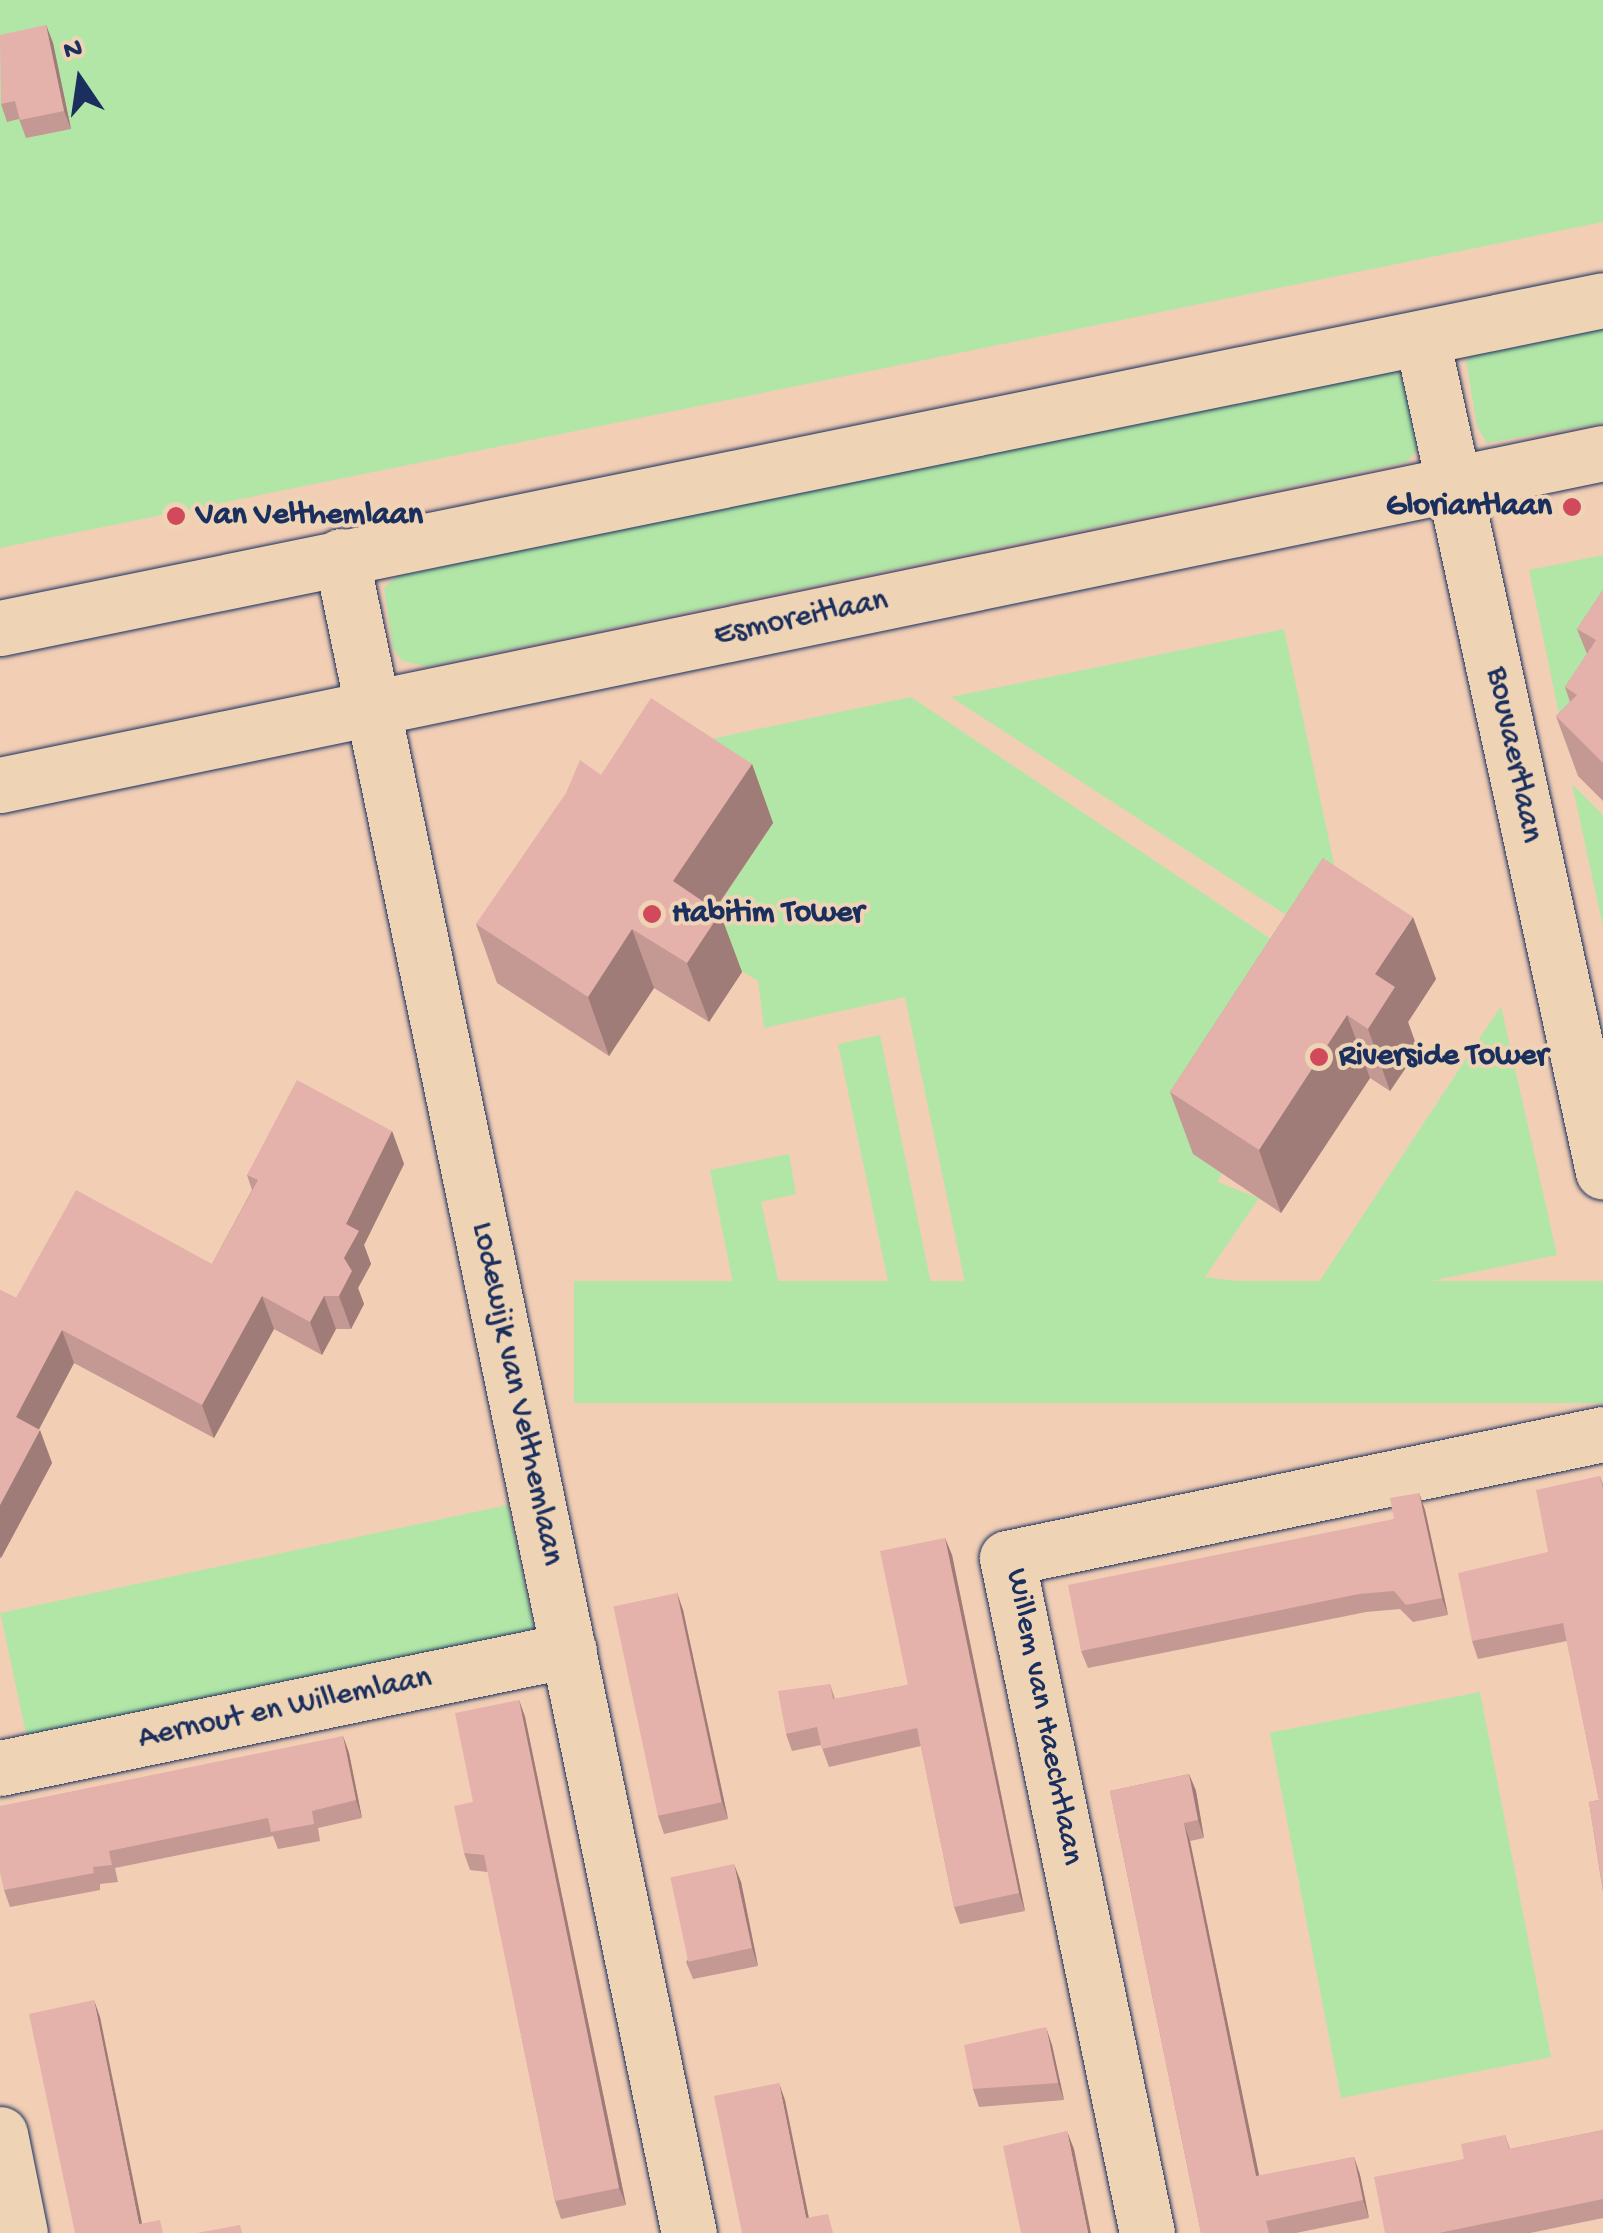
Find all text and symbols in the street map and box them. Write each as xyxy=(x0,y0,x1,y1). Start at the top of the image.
north arrow xyxy=(30,30,130,130)
text: N xyxy=(61,32,86,68)
place label: Gloriantlaan xyxy=(1386,488,1552,526)
marker: Gloriantlaan xyxy=(1561,496,1583,518)
place label: Van Velthemlaan xyxy=(196,497,423,535)
marker: Van Velthemlaan xyxy=(165,505,187,527)
street label: Esmoreitlaan xyxy=(711,582,891,656)
street label: Bouvaertlaan xyxy=(1476,664,1550,846)
place label: Habitim Tower xyxy=(672,895,864,933)
marker: Habitim Tower xyxy=(641,903,663,925)
place label: Riverside Tower xyxy=(1339,1038,1548,1076)
marker: Riverside Tower xyxy=(1308,1046,1330,1068)
street label: Lodewijk van Velthemlaan xyxy=(461,1219,571,1569)
street label: Willem van Haechtlaan xyxy=(995,1566,1091,1868)
street label: Aernout en Willemlaan xyxy=(135,1659,435,1759)

